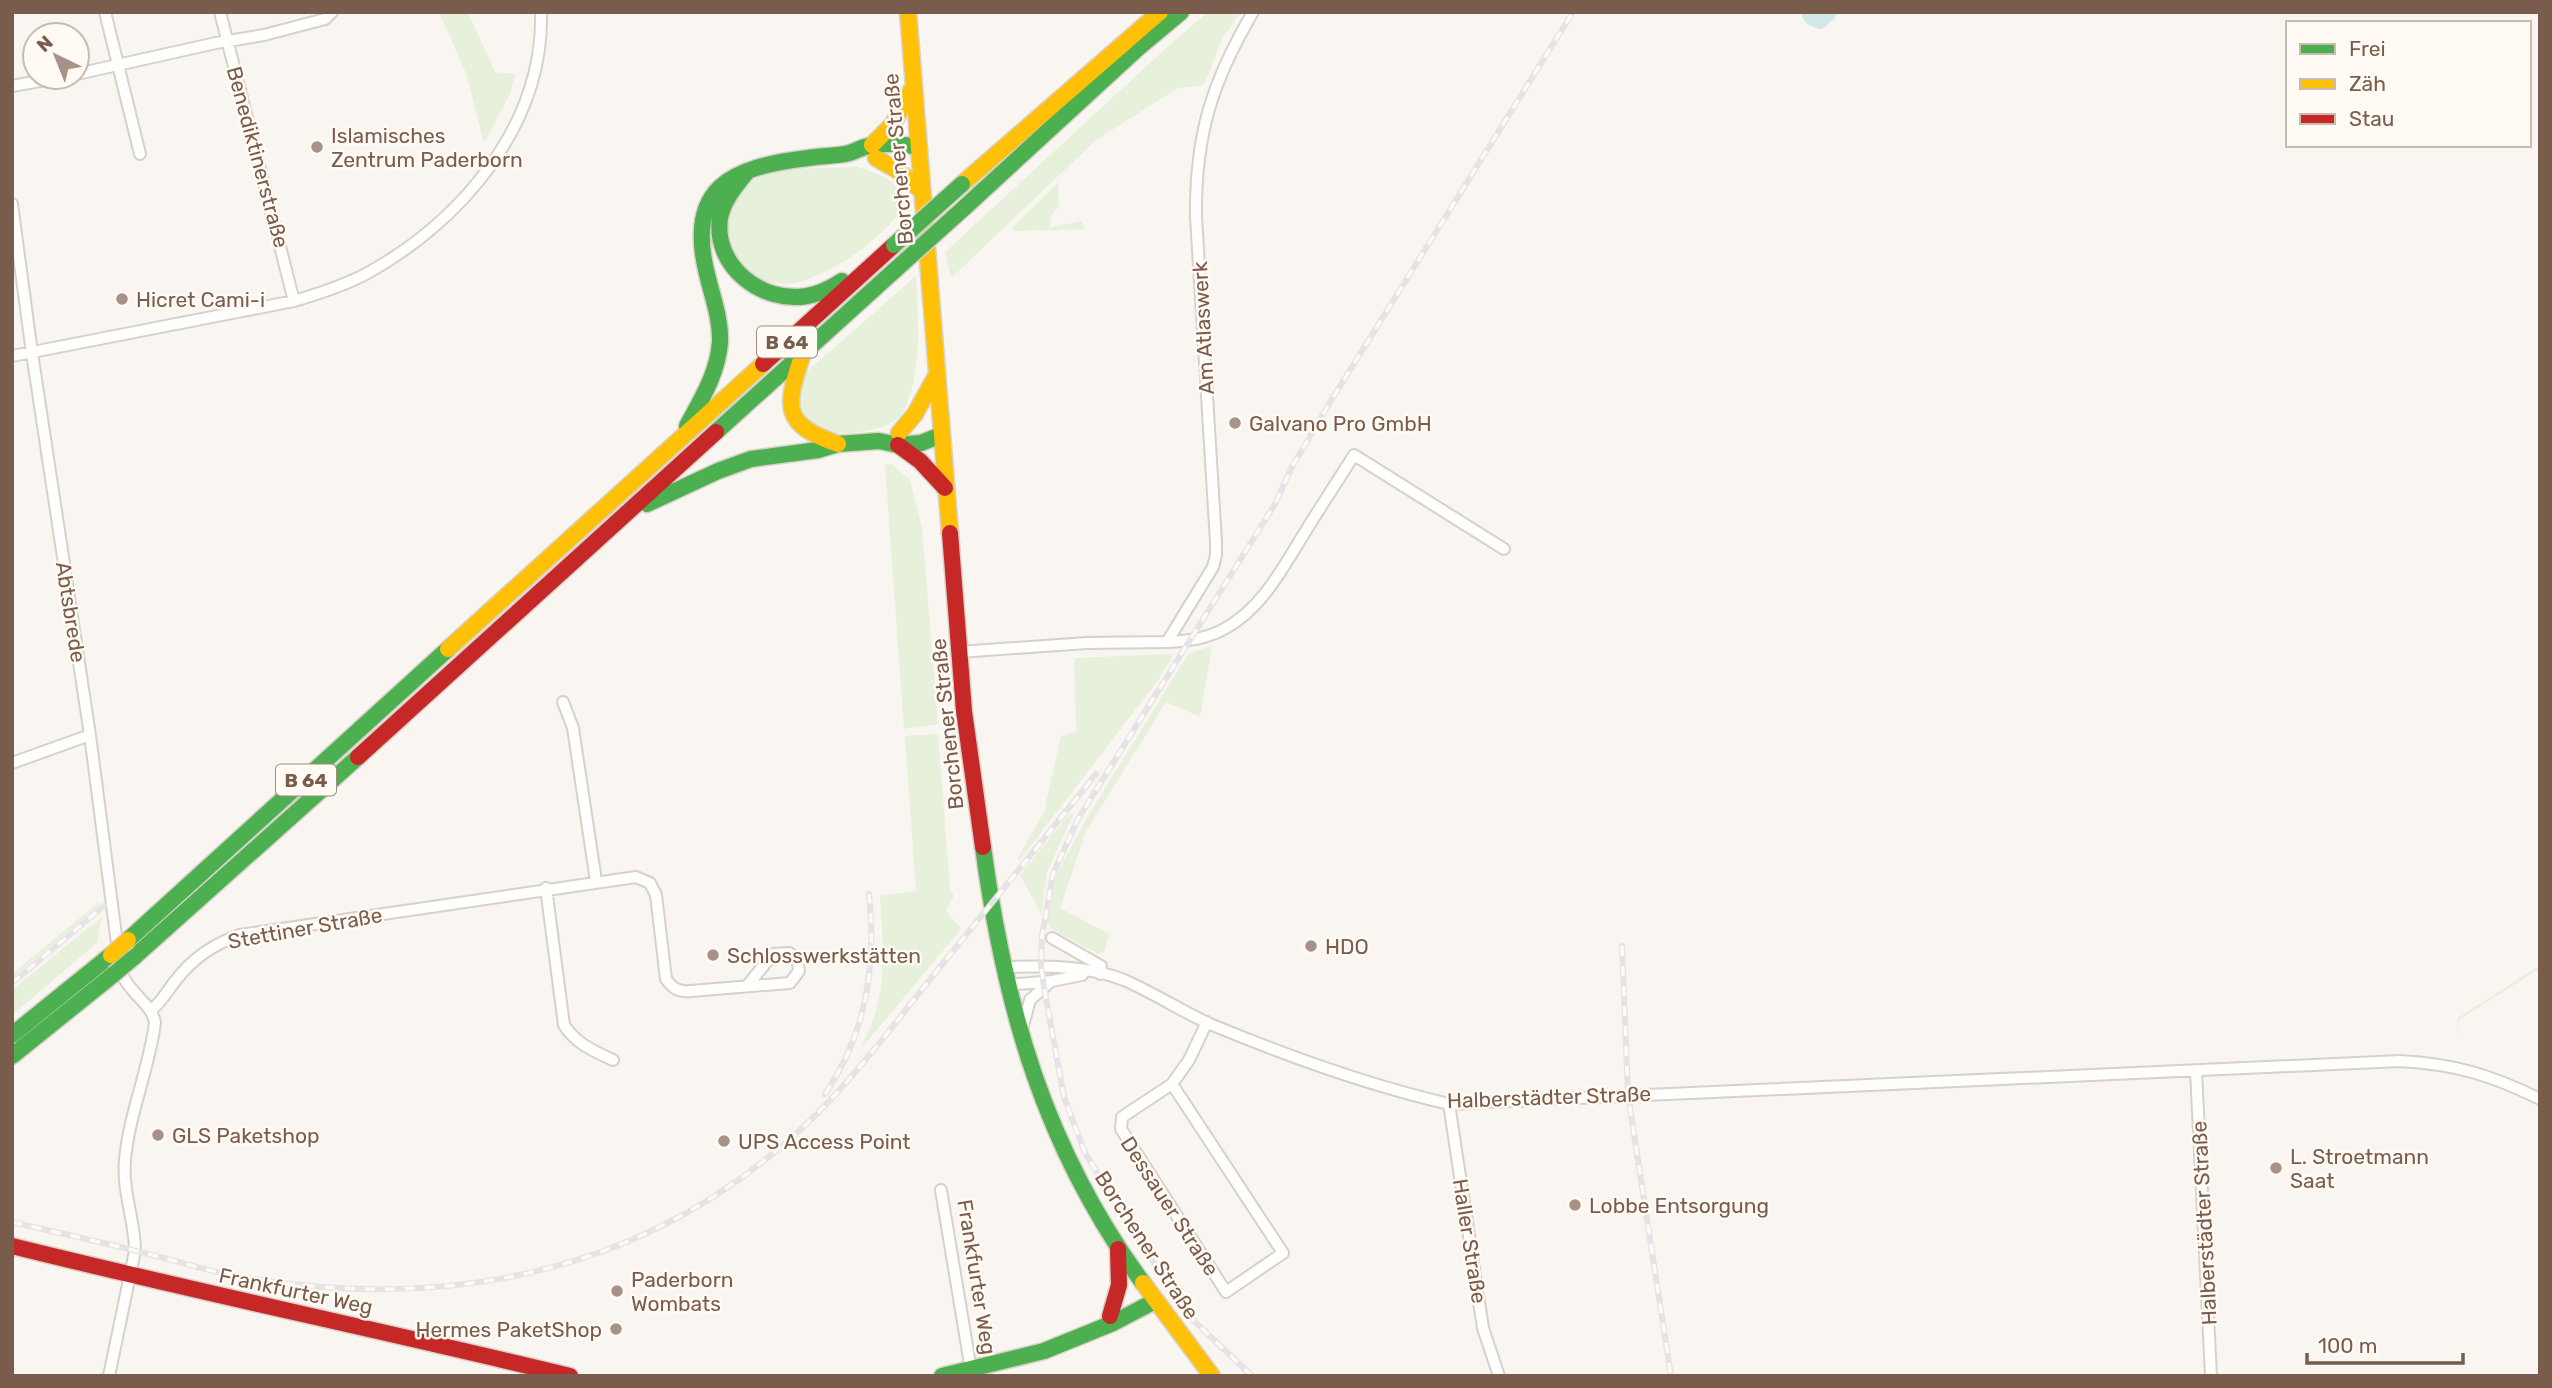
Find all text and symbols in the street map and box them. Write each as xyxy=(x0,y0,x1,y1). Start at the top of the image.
north arrow xyxy=(21,21,91,91)
legend xyxy=(2286,21,2531,147)
text: N xyxy=(32,31,58,57)
text: Frei xyxy=(2349,36,2386,61)
street label: Benediktinerstraße xyxy=(222,64,294,250)
text: Zäh xyxy=(2349,71,2386,96)
street label: Borchener Straße xyxy=(878,72,918,246)
text: Stau xyxy=(2349,106,2395,131)
place label: Islamisches Zentrum Paderborn xyxy=(331,123,523,172)
marker: Islamisches Zentrum Paderborn xyxy=(309,139,325,155)
street label: Am Atlaswerk xyxy=(1187,261,1219,395)
place label: Hicret Cami-i xyxy=(136,287,265,312)
marker: Hicret Cami-i xyxy=(114,291,130,307)
road number: B 64 xyxy=(757,326,817,358)
place label: Galvano Pro GmbH xyxy=(1249,411,1432,436)
marker: Galvano Pro GmbH xyxy=(1227,415,1243,431)
street label: Abtsbrede xyxy=(51,560,91,664)
street label: Borchener Straße xyxy=(926,637,968,811)
road number: B 64 xyxy=(276,764,336,796)
street label: Stettiner Straße xyxy=(226,902,384,954)
place label: HDO xyxy=(1325,934,1369,959)
marker: HDO xyxy=(1303,938,1319,954)
place label: Schlosswerkstätten xyxy=(727,943,921,968)
marker: Schlosswerkstätten xyxy=(705,947,721,963)
street label: Halberstädter Straße xyxy=(1446,1081,1652,1113)
street label: Halberstädter Straße xyxy=(2186,1120,2222,1326)
place label: GLS Paketshop xyxy=(172,1123,320,1148)
marker: GLS Paketshop xyxy=(150,1127,166,1143)
place label: UPS Access Point xyxy=(738,1129,911,1154)
street label: Dessauer Straße xyxy=(1116,1132,1224,1280)
marker: UPS Access Point xyxy=(716,1133,732,1149)
place label: L. Stroetmann Saat xyxy=(2290,1144,2429,1193)
marker: L. Stroetmann Saat xyxy=(2268,1160,2284,1176)
street label: Borchener Straße xyxy=(1090,1166,1204,1324)
street label: Haller Straße xyxy=(1448,1177,1492,1305)
place label: Lobbe Entsorgung xyxy=(1589,1193,1769,1218)
marker: Lobbe Entsorgung xyxy=(1567,1197,1583,1213)
street label: Frankfurter Weg xyxy=(952,1198,1002,1356)
street label: Frankfurter Weg xyxy=(217,1262,375,1320)
place label: Paderborn Wombats xyxy=(631,1267,733,1316)
marker: Paderborn Wombats xyxy=(609,1283,625,1299)
place label: Hermes PaketShop xyxy=(415,1317,602,1342)
marker: Hermes PaketShop xyxy=(608,1321,624,1337)
scale bar xyxy=(2307,1322,2463,1366)
text: 100 m xyxy=(2318,1333,2377,1358)

